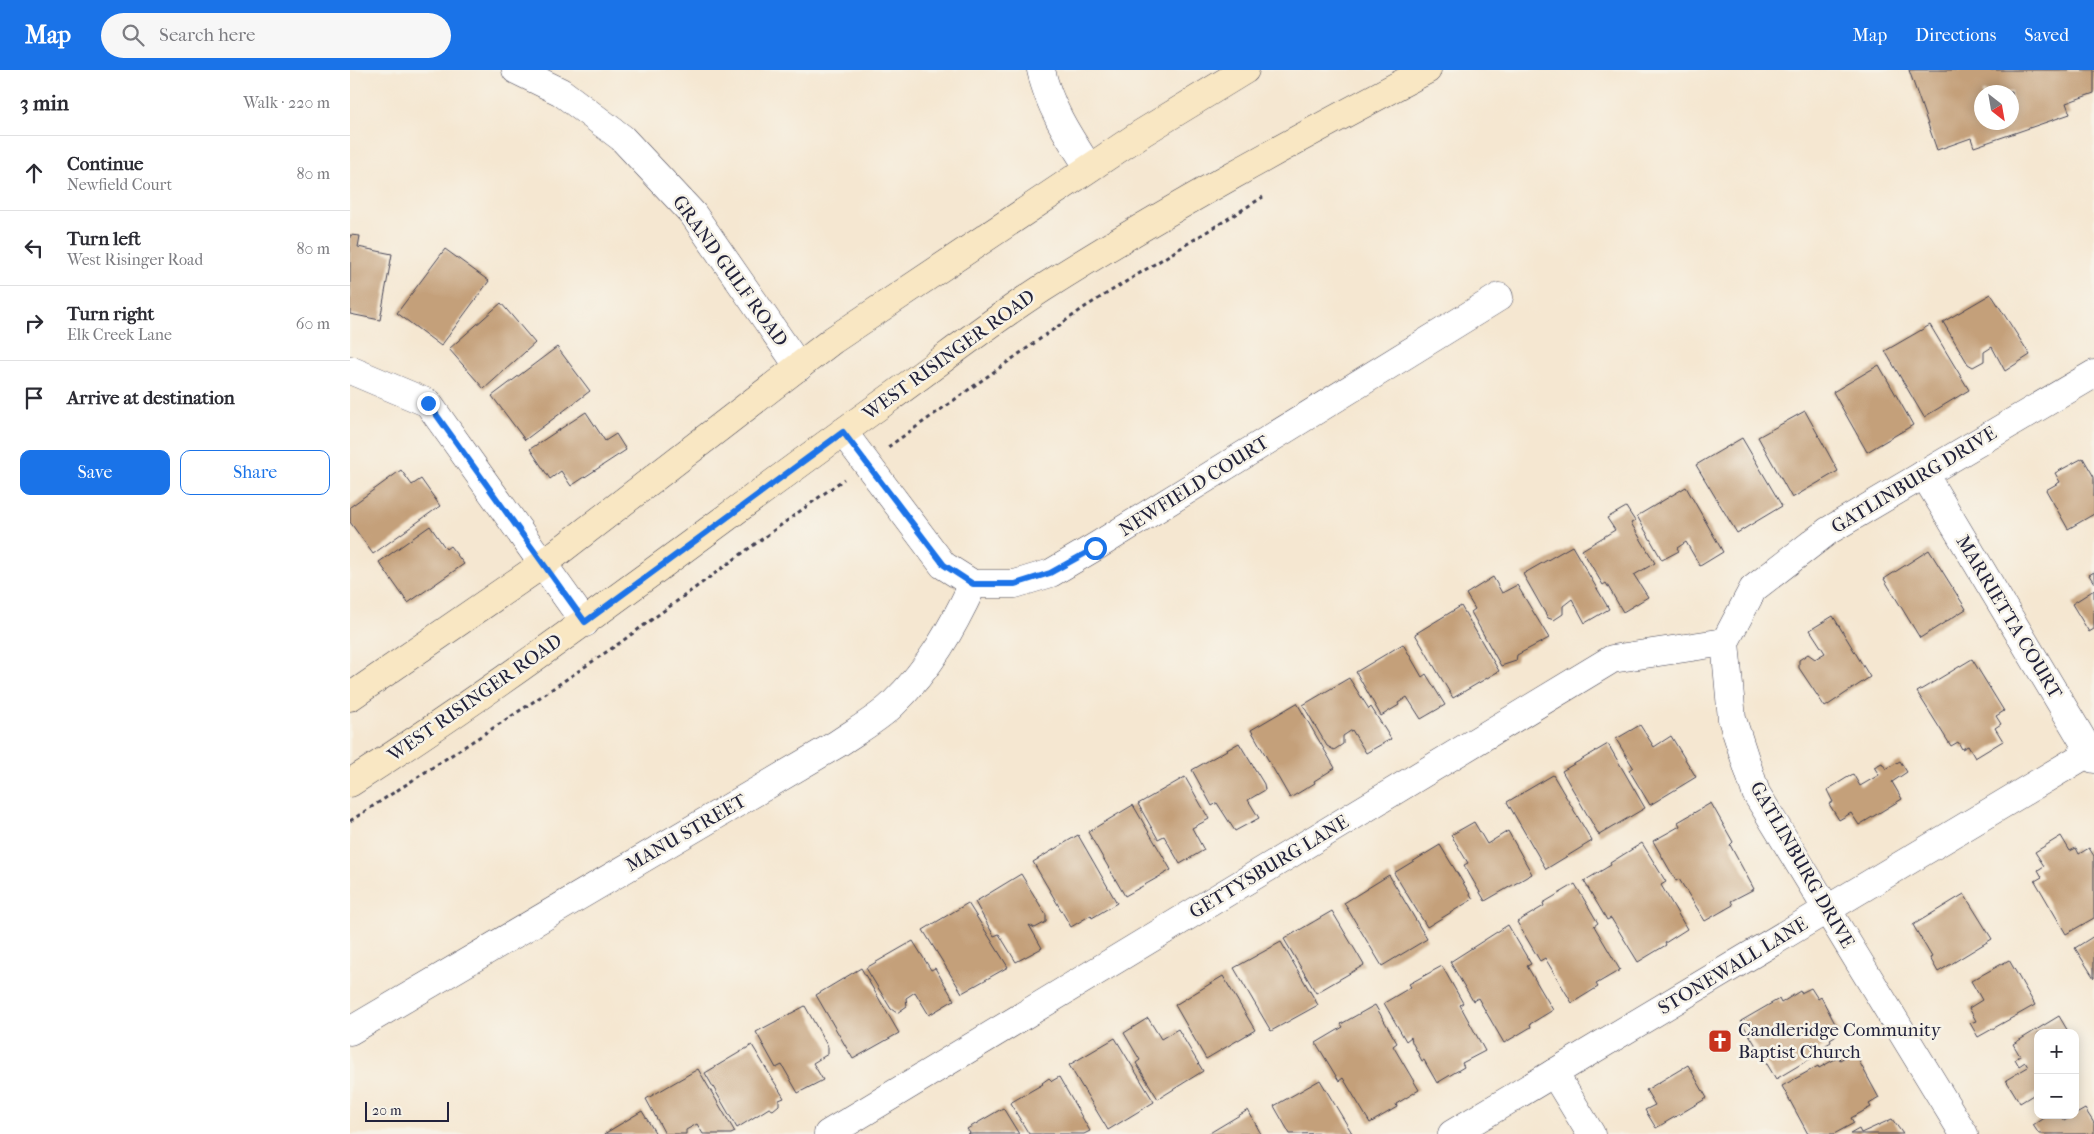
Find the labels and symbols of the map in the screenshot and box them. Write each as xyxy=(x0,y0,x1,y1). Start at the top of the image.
north arrow xyxy=(1974,85,2019,130)
street label: GRAND GULF ROAD xyxy=(668,191,792,351)
street label: WEST RISINGER ROAD xyxy=(858,285,1039,425)
route end xyxy=(417,392,440,415)
street label: GATLINBURG DRIVE xyxy=(1828,422,2001,538)
street label: NEWFIELD COURT xyxy=(1115,431,1273,541)
street label: MARRIETTA COURT xyxy=(1952,531,2067,703)
route start xyxy=(1084,537,1107,560)
street label: WEST RISINGER ROAD xyxy=(383,630,566,767)
street label: GATLINBURG DRIVE xyxy=(1745,778,1859,953)
street label: MANU STREET xyxy=(622,790,750,876)
street label: GETTYSBURG LANE xyxy=(1185,811,1353,923)
street label: STONEWALL LANE xyxy=(1654,913,1812,1019)
place label: Candleridge Community Baptist Church xyxy=(1738,1019,1942,1063)
church icon: Candleridge Community Baptist Church xyxy=(1707,1028,1733,1054)
scale bar xyxy=(365,1099,449,1122)

